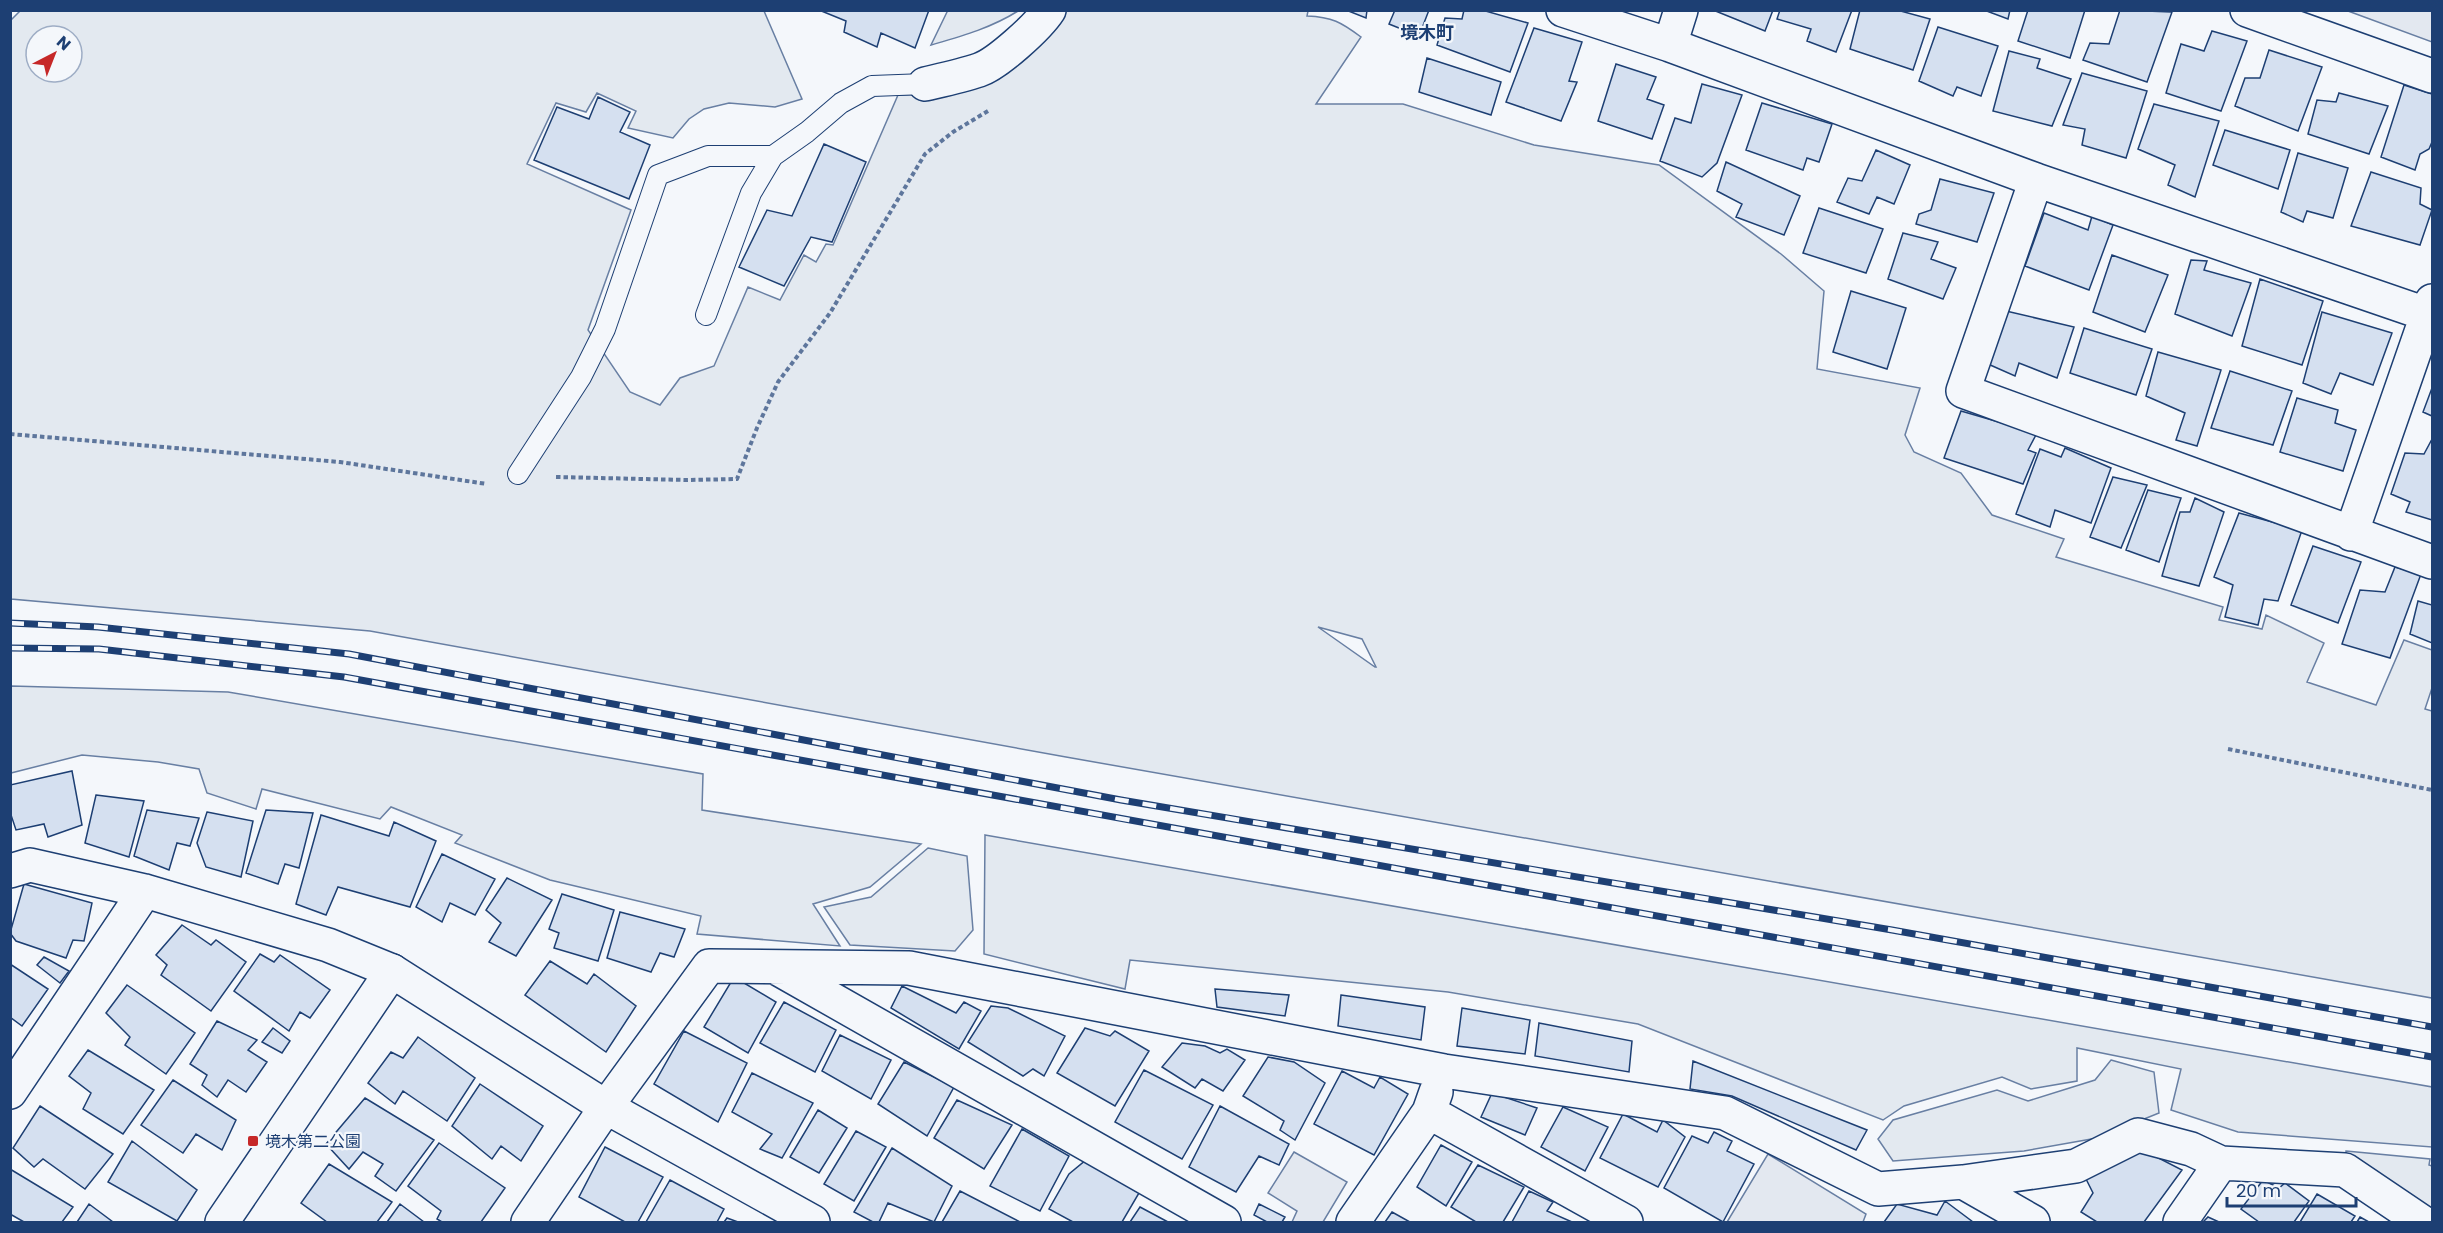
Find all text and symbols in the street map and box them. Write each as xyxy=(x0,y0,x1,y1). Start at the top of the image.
district label: 境木町 xyxy=(1400,20,1454,45)
north arrow xyxy=(24,24,84,84)
text: N xyxy=(52,31,76,56)
place label: 境木第二公園 xyxy=(265,1130,361,1153)
marker: 境木第二公園 xyxy=(246,1134,260,1148)
scale bar xyxy=(2227,1170,2356,1208)
text: 20 m xyxy=(2236,1178,2281,1203)

